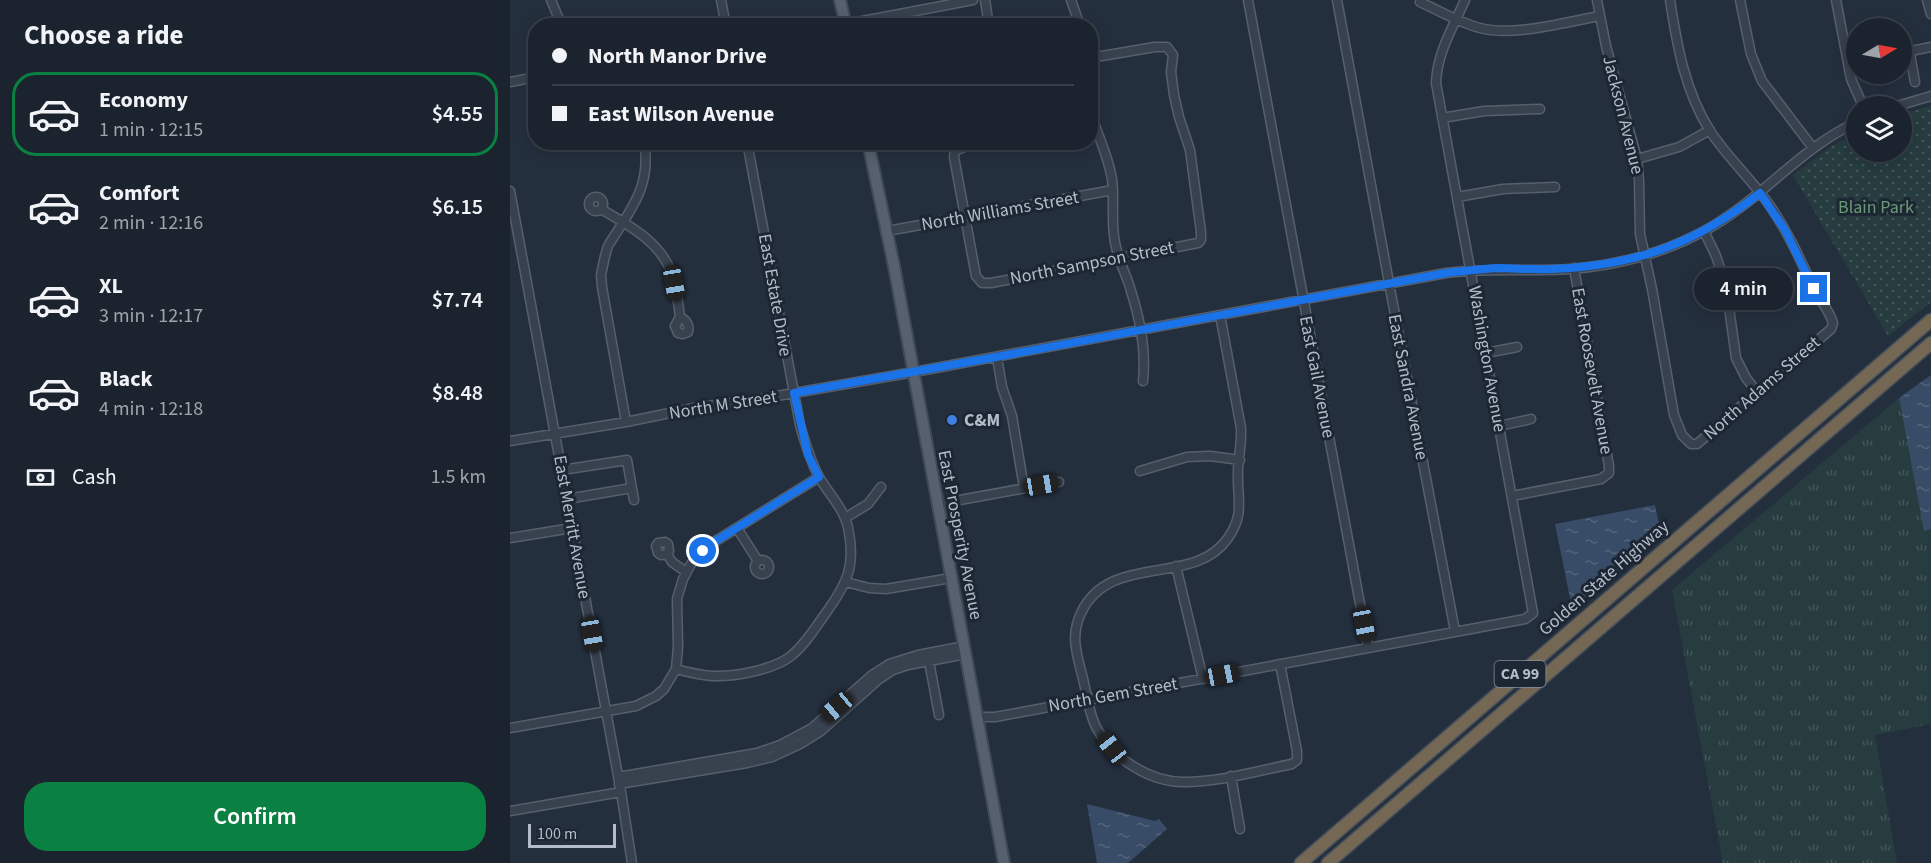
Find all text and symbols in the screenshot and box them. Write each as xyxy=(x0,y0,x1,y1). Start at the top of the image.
text: Choose a ride xyxy=(24,16,184,55)
north arrow xyxy=(1846,18,1912,84)
map controls xyxy=(1846,18,1912,162)
text: North Manor Drive xyxy=(588,40,767,72)
street label: Jackson Avenue xyxy=(1596,53,1650,177)
text: Economy xyxy=(99,84,188,116)
icon: car xyxy=(27,87,81,141)
button: layers xyxy=(1846,96,1912,162)
text: $4.55 xyxy=(432,98,483,130)
text: East Wilson Avenue xyxy=(588,98,774,130)
text: 1 min · 12:15 xyxy=(99,116,203,144)
text: Comfort xyxy=(99,177,180,209)
icon: car xyxy=(27,180,81,234)
street label: North Williams Street xyxy=(919,185,1081,237)
text: $6.15 xyxy=(432,191,483,223)
park label: Blain Park xyxy=(1838,195,1914,220)
text: 2 min · 12:16 xyxy=(99,209,203,237)
street label: East Estate Drive xyxy=(752,232,798,358)
street label: North Sampson Street xyxy=(1008,235,1176,291)
car xyxy=(662,264,686,302)
callout: 4 min xyxy=(1694,268,1793,310)
text: XL xyxy=(99,270,123,302)
icon: car xyxy=(27,273,81,327)
text: 4 min xyxy=(1720,275,1767,303)
route end xyxy=(1800,275,1827,302)
text: $7.74 xyxy=(432,284,483,316)
street label: Washington Avenue xyxy=(1462,284,1512,434)
street label: East Roosevelt Avenue xyxy=(1565,286,1619,456)
text: 3 min · 12:17 xyxy=(99,302,203,330)
street label: East Sandra Avenue xyxy=(1382,312,1434,462)
street label: East Gail Avenue xyxy=(1293,314,1341,440)
street label: North Adams Street xyxy=(1698,330,1826,446)
text: Black xyxy=(99,363,153,395)
icon: car xyxy=(27,366,81,420)
text: $8.48 xyxy=(432,377,483,409)
street label: North M Street xyxy=(667,384,779,426)
text: 4 min · 12:18 xyxy=(99,395,203,423)
place label: C&M xyxy=(964,408,1000,433)
marker: C&M xyxy=(945,413,959,427)
street label: East Prosperity Avenue xyxy=(931,448,989,622)
street label: East Merritt Avenue xyxy=(547,453,597,601)
icon: cash xyxy=(24,461,57,494)
text: Cash xyxy=(72,461,117,493)
text: 1.5 km xyxy=(431,463,486,491)
car xyxy=(1022,473,1060,497)
street label: Golden State Highway xyxy=(1533,514,1675,642)
route start xyxy=(689,537,716,564)
car xyxy=(1352,605,1376,643)
car xyxy=(580,615,604,653)
road number: CA 99 xyxy=(1494,661,1546,687)
car xyxy=(1203,663,1241,687)
street label: North Gem Street xyxy=(1046,671,1180,719)
car xyxy=(817,689,857,725)
car xyxy=(1094,728,1130,768)
button: Confirm xyxy=(24,782,486,851)
scale bar xyxy=(528,821,616,848)
text: 100 m xyxy=(537,823,577,845)

